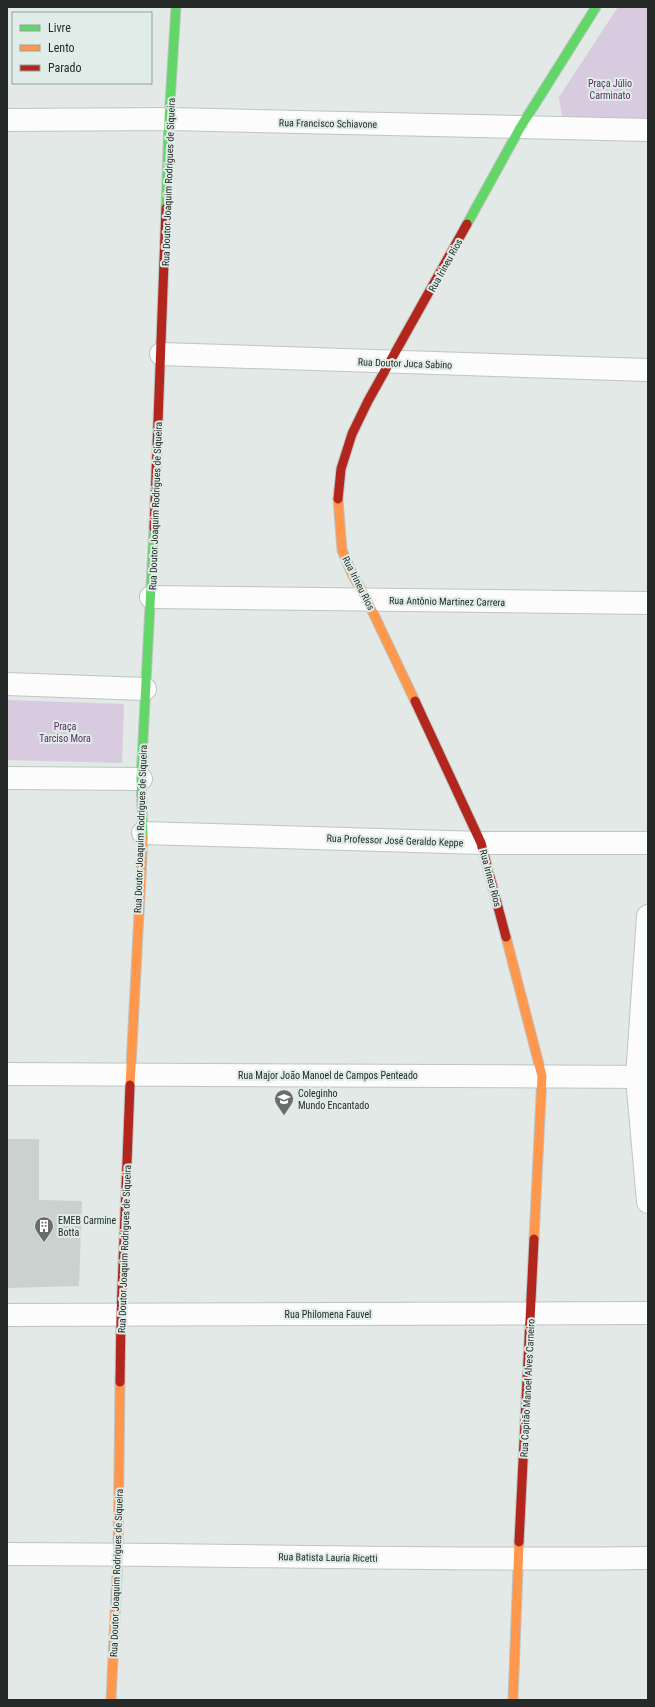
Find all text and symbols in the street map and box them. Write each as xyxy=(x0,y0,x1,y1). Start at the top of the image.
legend xyxy=(12,12,152,84)
text: Livre xyxy=(48,21,71,35)
text: Lento xyxy=(48,41,75,55)
text: Parado xyxy=(48,61,81,75)
park label: Praça Júlio Carminato xyxy=(588,78,632,101)
street label: Rua Doutor Joaquim Rodrigues de Siqueira xyxy=(160,97,177,266)
street label: Rua Francisco Schiavone xyxy=(279,117,377,130)
street label: Rua Irineu Rios xyxy=(426,236,465,294)
street label: Rua Doutor Juca Sabino xyxy=(358,356,452,371)
street label: Rua Doutor Joaquim Rodrigues de Siqueira xyxy=(147,421,164,590)
street label: Rua Irineu Rios xyxy=(340,554,377,612)
street label: Rua Antônio Martinez Carrera xyxy=(389,595,505,608)
park label: Praça Tarciso Mora xyxy=(39,721,91,744)
street label: Rua Doutor Joaquim Rodrigues de Siqueira xyxy=(132,744,149,913)
street label: Rua Professor José Geraldo Keppe xyxy=(326,833,464,848)
street label: Rua Irineu Rios xyxy=(478,848,504,908)
street label: Rua Major João Manoel de Campos Penteado xyxy=(238,1070,418,1081)
school or university icon: Coleginho Mundo Encantado xyxy=(273,1088,295,1116)
place label: Coleginho Mundo Encantado xyxy=(298,1088,369,1111)
street label: Rua Doutor Joaquim Rodrigues de Siqueira xyxy=(116,1164,133,1333)
building icon: EMEB Carmine Botta xyxy=(33,1215,55,1243)
place label: EMEB Carmine Botta xyxy=(58,1215,116,1238)
street label: Rua Philomena Fauvel xyxy=(285,1309,371,1320)
street label: Rua Capitão Manoel Alves Carneiro xyxy=(518,1319,537,1458)
street label: Rua Doutor Joaquim Rodrigues de Siqueira xyxy=(108,1488,125,1657)
street label: Rua Batista Lauria Ricetti xyxy=(278,1551,378,1564)

